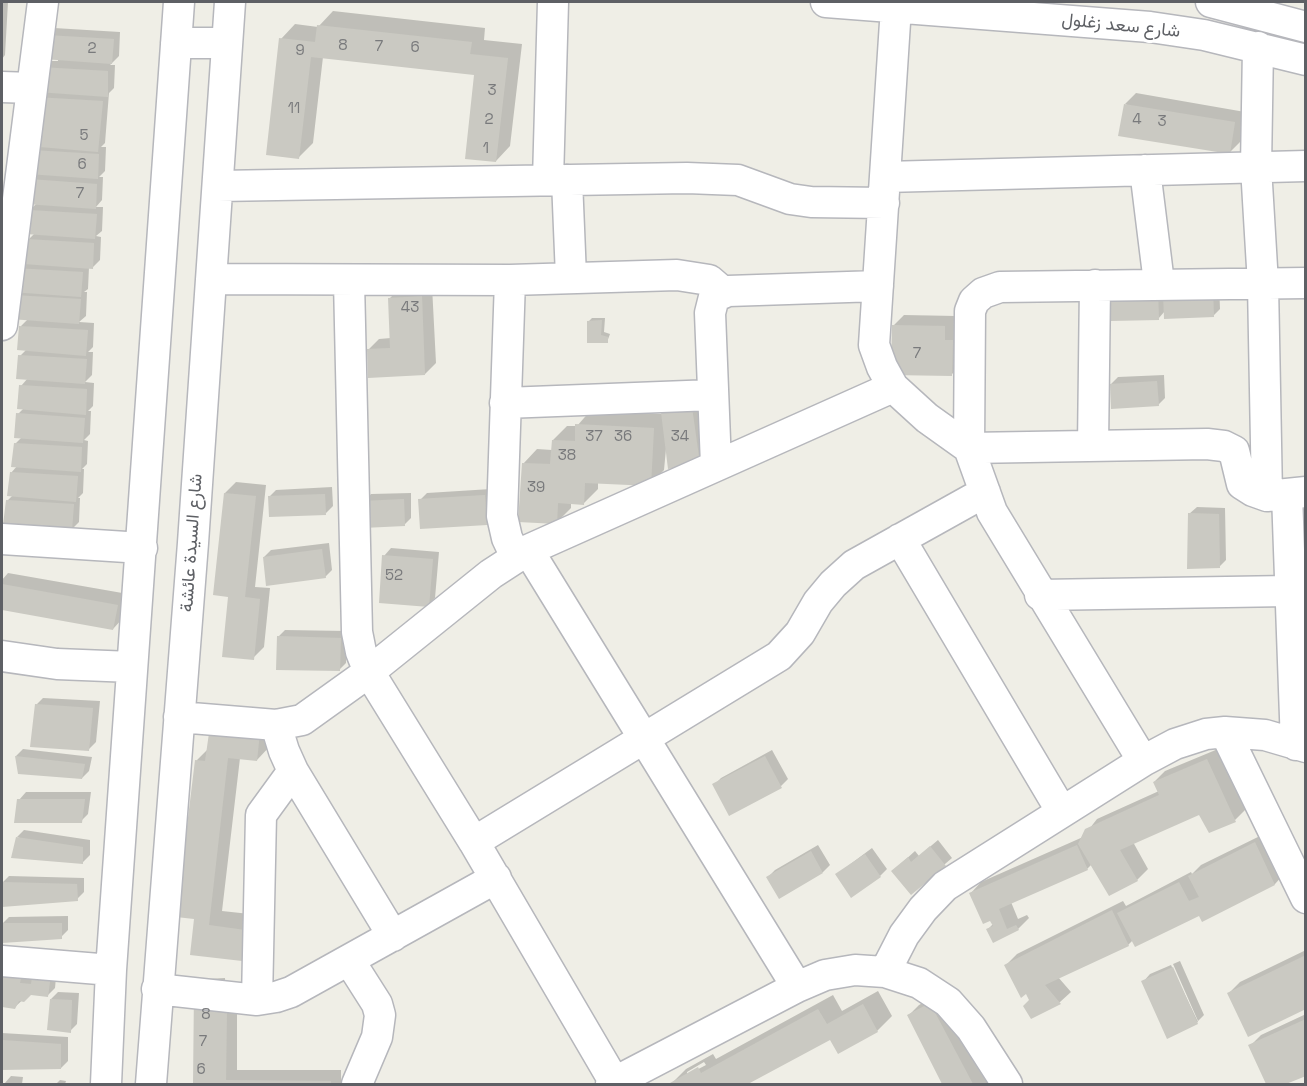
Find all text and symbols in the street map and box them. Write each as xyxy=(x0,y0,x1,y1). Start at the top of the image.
street label: شارع سعد زغلول xyxy=(1061,9,1181,43)
house number: 8 xyxy=(338,37,348,55)
house number: 7 xyxy=(375,38,383,56)
house number: 6 xyxy=(410,39,420,57)
house number: 2 xyxy=(87,40,97,58)
house number: 9 xyxy=(295,42,305,60)
house number: 3 xyxy=(487,82,497,100)
house number: 11 xyxy=(288,100,300,118)
house number: 2 xyxy=(484,111,494,129)
house number: 4 xyxy=(1132,111,1142,129)
house number: 3 xyxy=(1157,113,1167,131)
house number: 5 xyxy=(80,127,88,145)
house number: 1 xyxy=(483,140,489,158)
house number: 6 xyxy=(77,156,87,174)
house number: 7 xyxy=(76,185,84,203)
house number: 43 xyxy=(401,299,419,317)
house number: 7 xyxy=(913,345,921,363)
house number: 37 xyxy=(585,428,603,446)
house number: 36 xyxy=(614,428,632,446)
house number: 34 xyxy=(671,428,689,446)
house number: 38 xyxy=(558,447,576,465)
street label: شارع السيدة عائشة xyxy=(176,473,208,613)
house number: 39 xyxy=(527,479,545,497)
house number: 52 xyxy=(385,567,403,585)
house number: 8 xyxy=(201,1006,211,1024)
house number: 7 xyxy=(199,1033,207,1051)
house number: 6 xyxy=(196,1061,206,1079)

